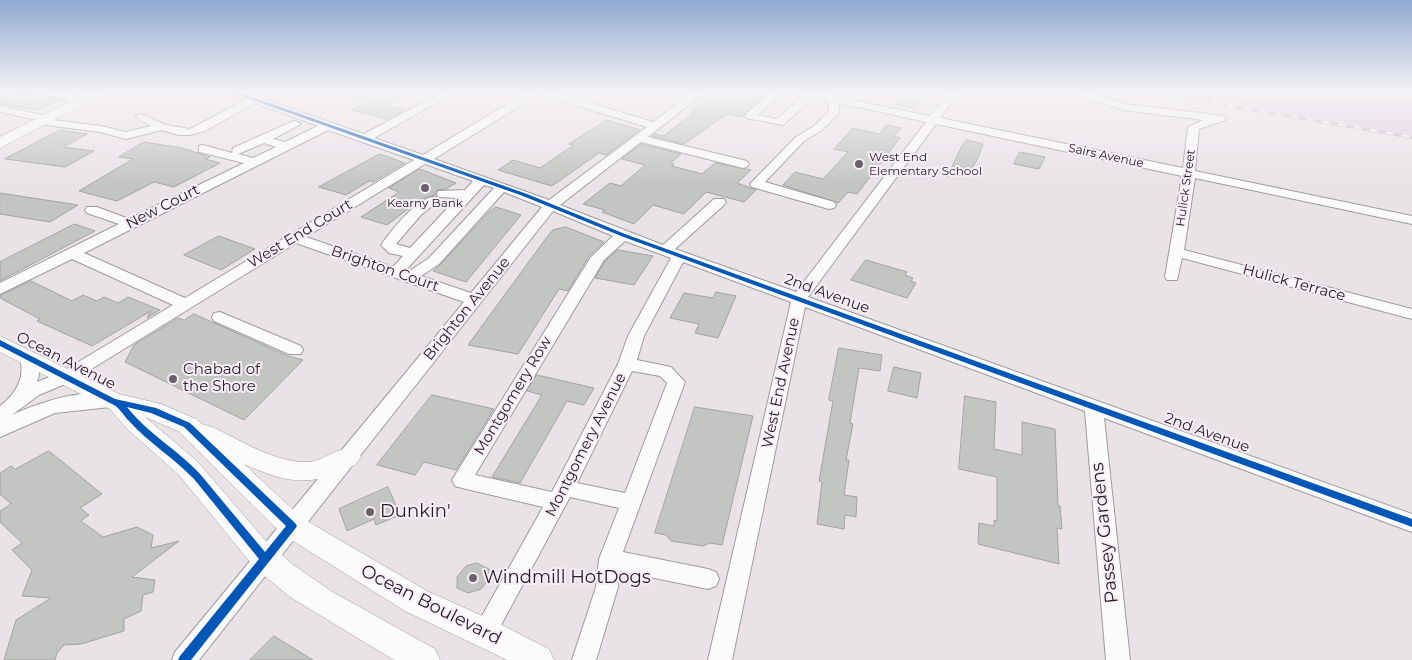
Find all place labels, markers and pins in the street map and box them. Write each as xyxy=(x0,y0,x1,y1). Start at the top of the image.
place label: West End Elementary School xyxy=(869,150,982,178)
marker: West End Elementary School xyxy=(853,158,865,170)
marker: Kearny Bank xyxy=(419,182,431,194)
place label: Kearny Bank xyxy=(387,196,463,210)
place label: Chabad of the Shore xyxy=(183,361,260,396)
marker: Chabad of the Shore xyxy=(167,373,179,385)
place label: Dunkin' xyxy=(380,501,451,523)
marker: Dunkin' xyxy=(364,506,376,518)
place label: Windmill HotDogs xyxy=(483,567,651,589)
marker: Windmill HotDogs xyxy=(467,572,479,584)

